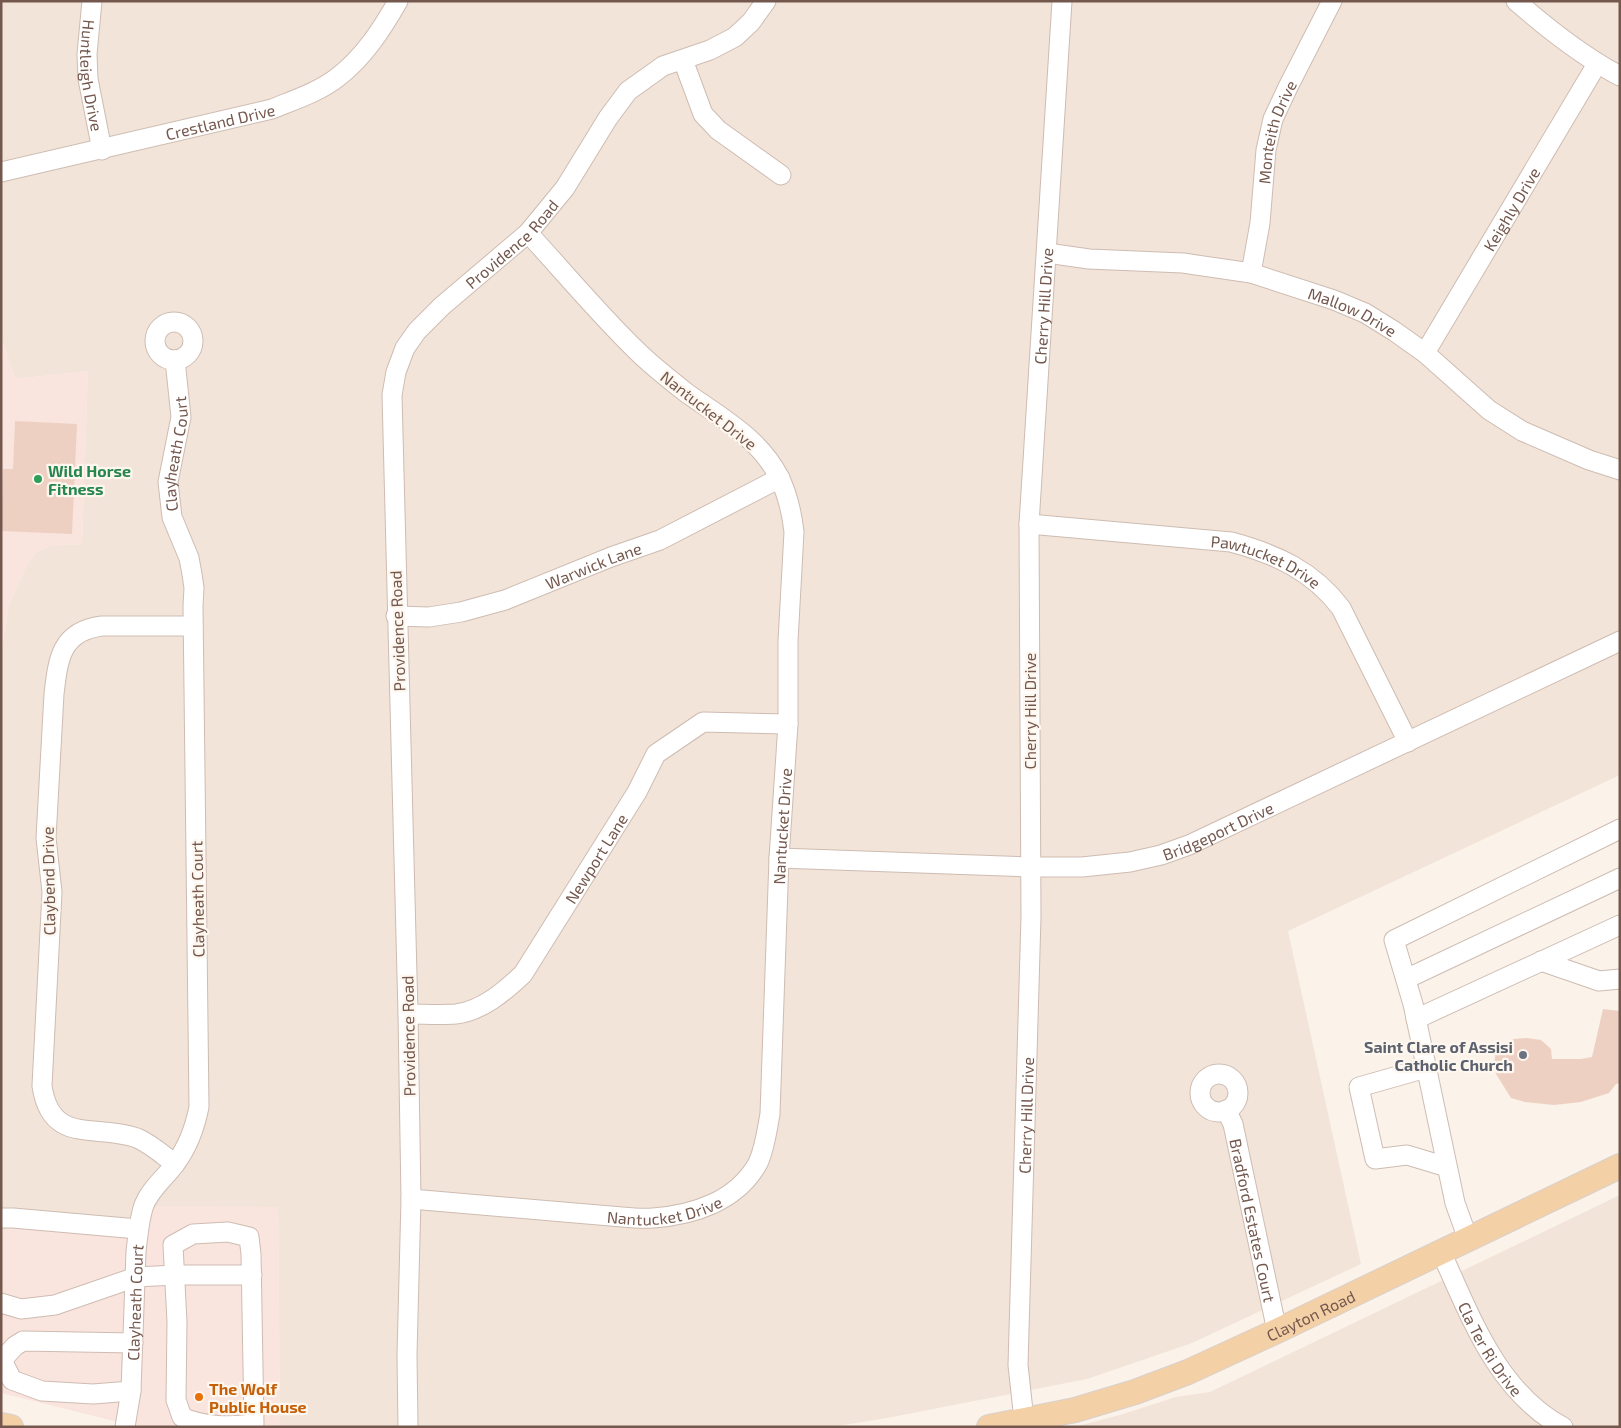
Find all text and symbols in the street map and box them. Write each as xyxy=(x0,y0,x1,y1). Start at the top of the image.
street label: Huntleigh Drive xyxy=(77,19,108,133)
street label: Monteith Drive xyxy=(1254,77,1300,185)
street label: Crestland Drive xyxy=(164,99,277,143)
street label: Keighly Drive xyxy=(1479,163,1543,254)
street label: Providence Road xyxy=(461,195,562,292)
street label: Cherry Hill Drive xyxy=(1030,247,1056,365)
street label: Mallow Drive xyxy=(1306,283,1400,340)
street label: Nantucket Drive xyxy=(657,367,761,453)
street label: Clayheath Court xyxy=(158,395,191,513)
place label: Wild Horse Fitness xyxy=(48,461,131,498)
marker: Wild Horse Fitness xyxy=(32,473,44,485)
street label: Pawtucket Drive xyxy=(1210,531,1325,592)
street label: Warwick Lane xyxy=(542,538,644,592)
street label: Providence Road xyxy=(385,570,409,692)
street label: Cherry Hill Drive xyxy=(1020,653,1039,769)
street label: Nantucket Drive xyxy=(769,767,795,885)
street label: Bridgeport Drive xyxy=(1160,797,1276,863)
street label: Newport Lane xyxy=(560,810,631,907)
street label: Claybend Drive xyxy=(38,826,58,936)
street label: Clayheath Court xyxy=(186,841,208,957)
street label: Providence Road xyxy=(397,975,419,1097)
place label: Saint Clare of Assisi Catholic Church xyxy=(1364,1037,1513,1074)
marker: Saint Clare of Assisi Catholic Church xyxy=(1517,1049,1529,1061)
street label: Cherry Hill Drive xyxy=(1014,1057,1036,1174)
street label: Bradford Estates Court xyxy=(1227,1137,1280,1304)
street label: Nantucket Drive xyxy=(606,1191,725,1228)
street label: Clayheath Court xyxy=(123,1243,146,1361)
street label: Clayton Road xyxy=(1263,1286,1358,1344)
street label: Cla Ter Ri Drive xyxy=(1455,1299,1527,1400)
place label: The Wolf Public House xyxy=(209,1379,307,1416)
marker: The Wolf Public House xyxy=(193,1391,205,1403)

